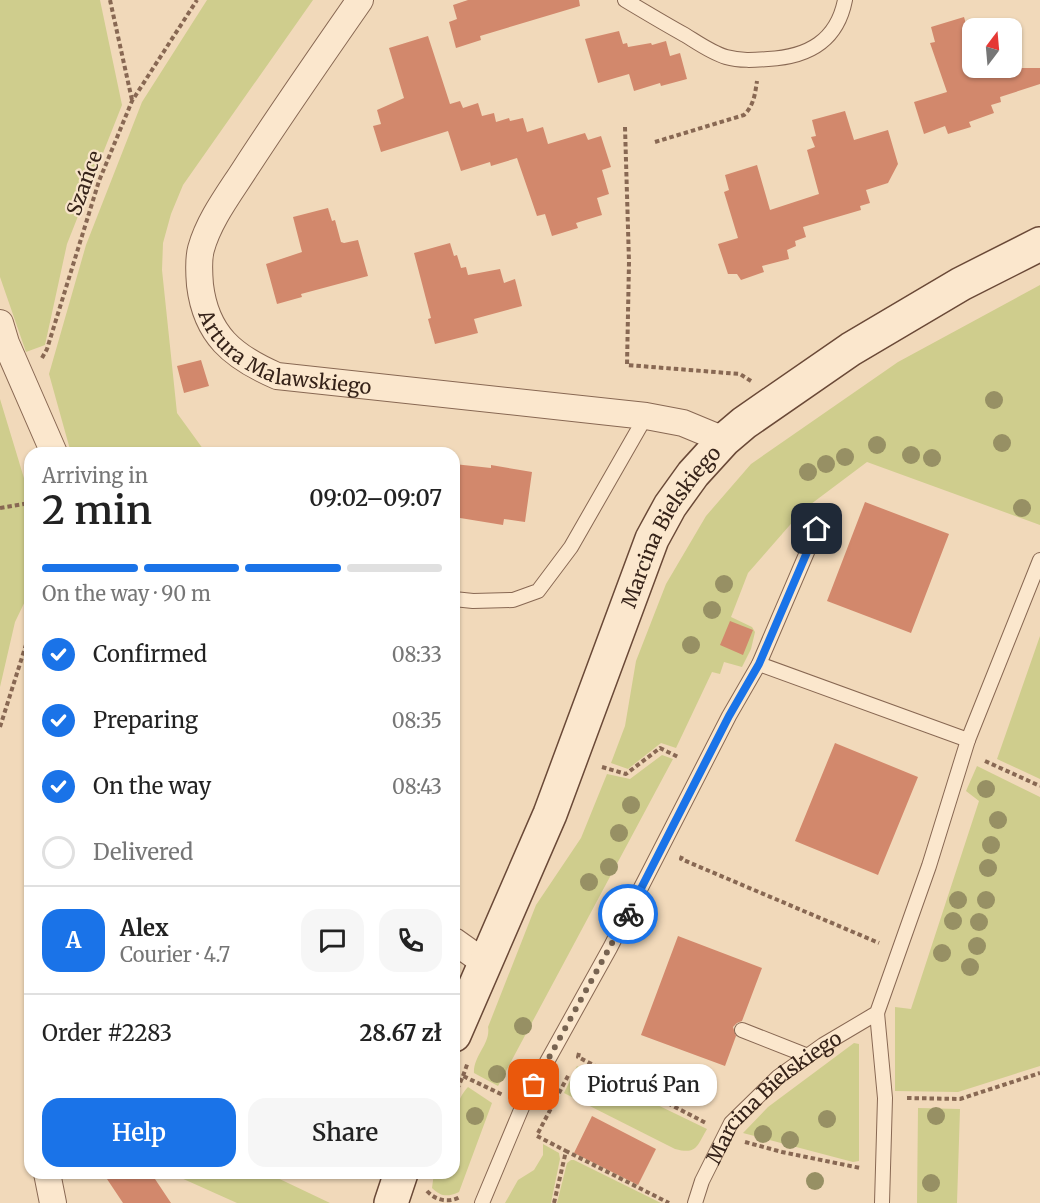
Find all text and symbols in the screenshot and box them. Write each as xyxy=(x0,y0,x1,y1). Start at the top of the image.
north arrow xyxy=(962,18,1022,78)
map controls xyxy=(962,18,1022,78)
street label: Szańce xyxy=(61,147,107,219)
street label: Artura Malawskiego xyxy=(194,305,373,399)
street label: Marcina Bielskiego xyxy=(615,440,726,611)
text: Arriving in xyxy=(42,463,148,488)
text: 09:02–09:07 xyxy=(309,484,442,512)
text: 2 min xyxy=(42,486,152,535)
pin xyxy=(791,503,842,554)
icon: home xyxy=(800,512,833,545)
text: On the way · 90 m xyxy=(42,581,211,606)
icon: check xyxy=(42,638,75,671)
text: Confirmed xyxy=(93,640,207,668)
text: 08:33 xyxy=(392,642,442,667)
icon: check xyxy=(42,704,75,737)
text: Preparing xyxy=(93,706,198,734)
text: 08:35 xyxy=(392,708,442,733)
icon: check xyxy=(42,770,75,803)
text: On the way xyxy=(93,772,211,800)
text: 08:43 xyxy=(392,774,442,799)
text: Delivered xyxy=(93,838,193,866)
courier xyxy=(598,884,658,944)
icon: bike xyxy=(612,898,645,931)
button: chat xyxy=(301,909,364,972)
button: phone xyxy=(379,909,442,972)
text: Alex xyxy=(120,914,169,942)
text: A xyxy=(66,926,81,954)
text: Courier · 4.7 xyxy=(120,942,230,967)
text: Order #2283 xyxy=(42,1019,172,1047)
text: 28.67 zł xyxy=(359,1019,442,1047)
street label: Marcina Bielskiego xyxy=(700,1024,846,1168)
pin xyxy=(508,1059,559,1110)
callout: Piotruś Pan xyxy=(570,1064,717,1106)
icon: bag xyxy=(517,1068,550,1101)
text: Piotruś Pan xyxy=(587,1072,700,1097)
button: Help xyxy=(42,1098,236,1167)
button: Share xyxy=(248,1098,442,1167)

